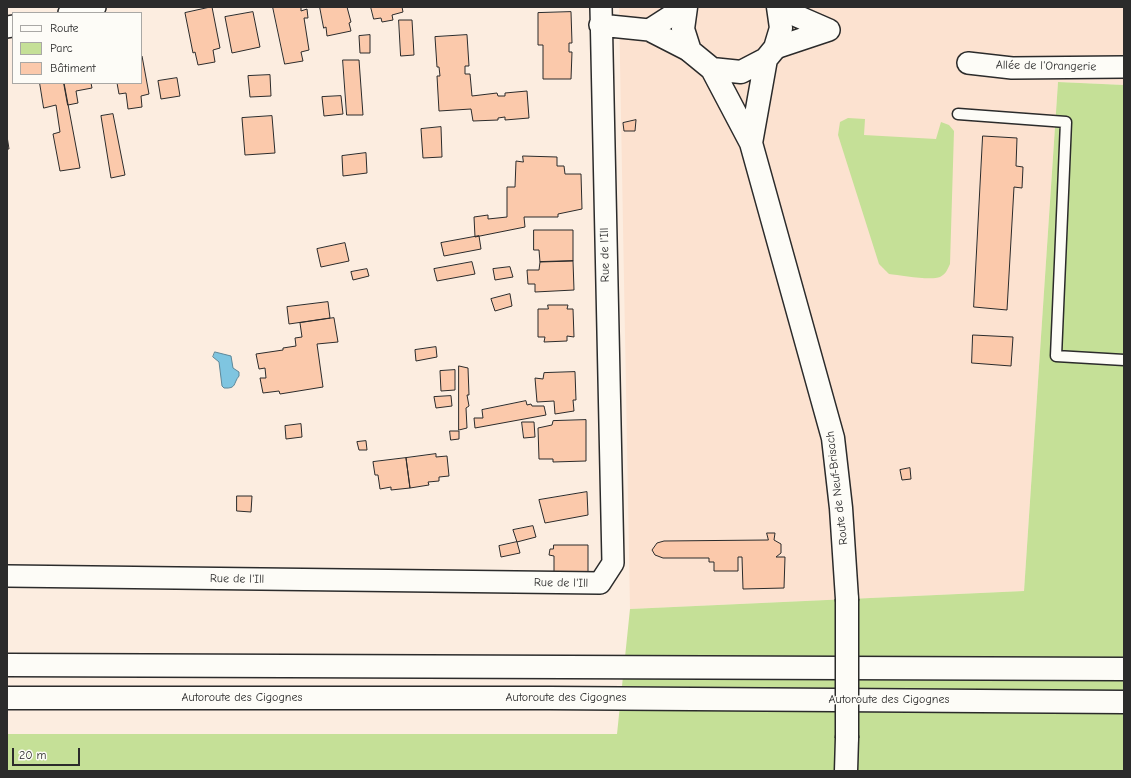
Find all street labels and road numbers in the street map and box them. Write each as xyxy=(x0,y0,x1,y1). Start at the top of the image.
street label: Allée de l'Orangerie xyxy=(996,58,1096,74)
street label: Rue de l'Ill xyxy=(597,228,613,282)
street label: Route de Neuf-Brisach xyxy=(823,430,851,546)
street label: Rue de l'Ill xyxy=(210,571,264,587)
street label: Rue de l'Ill xyxy=(534,575,588,591)
street label: Autoroute des Cigognes xyxy=(182,691,302,705)
street label: Autoroute des Cigognes xyxy=(506,691,626,705)
street label: Autoroute des Cigognes xyxy=(829,693,949,707)

